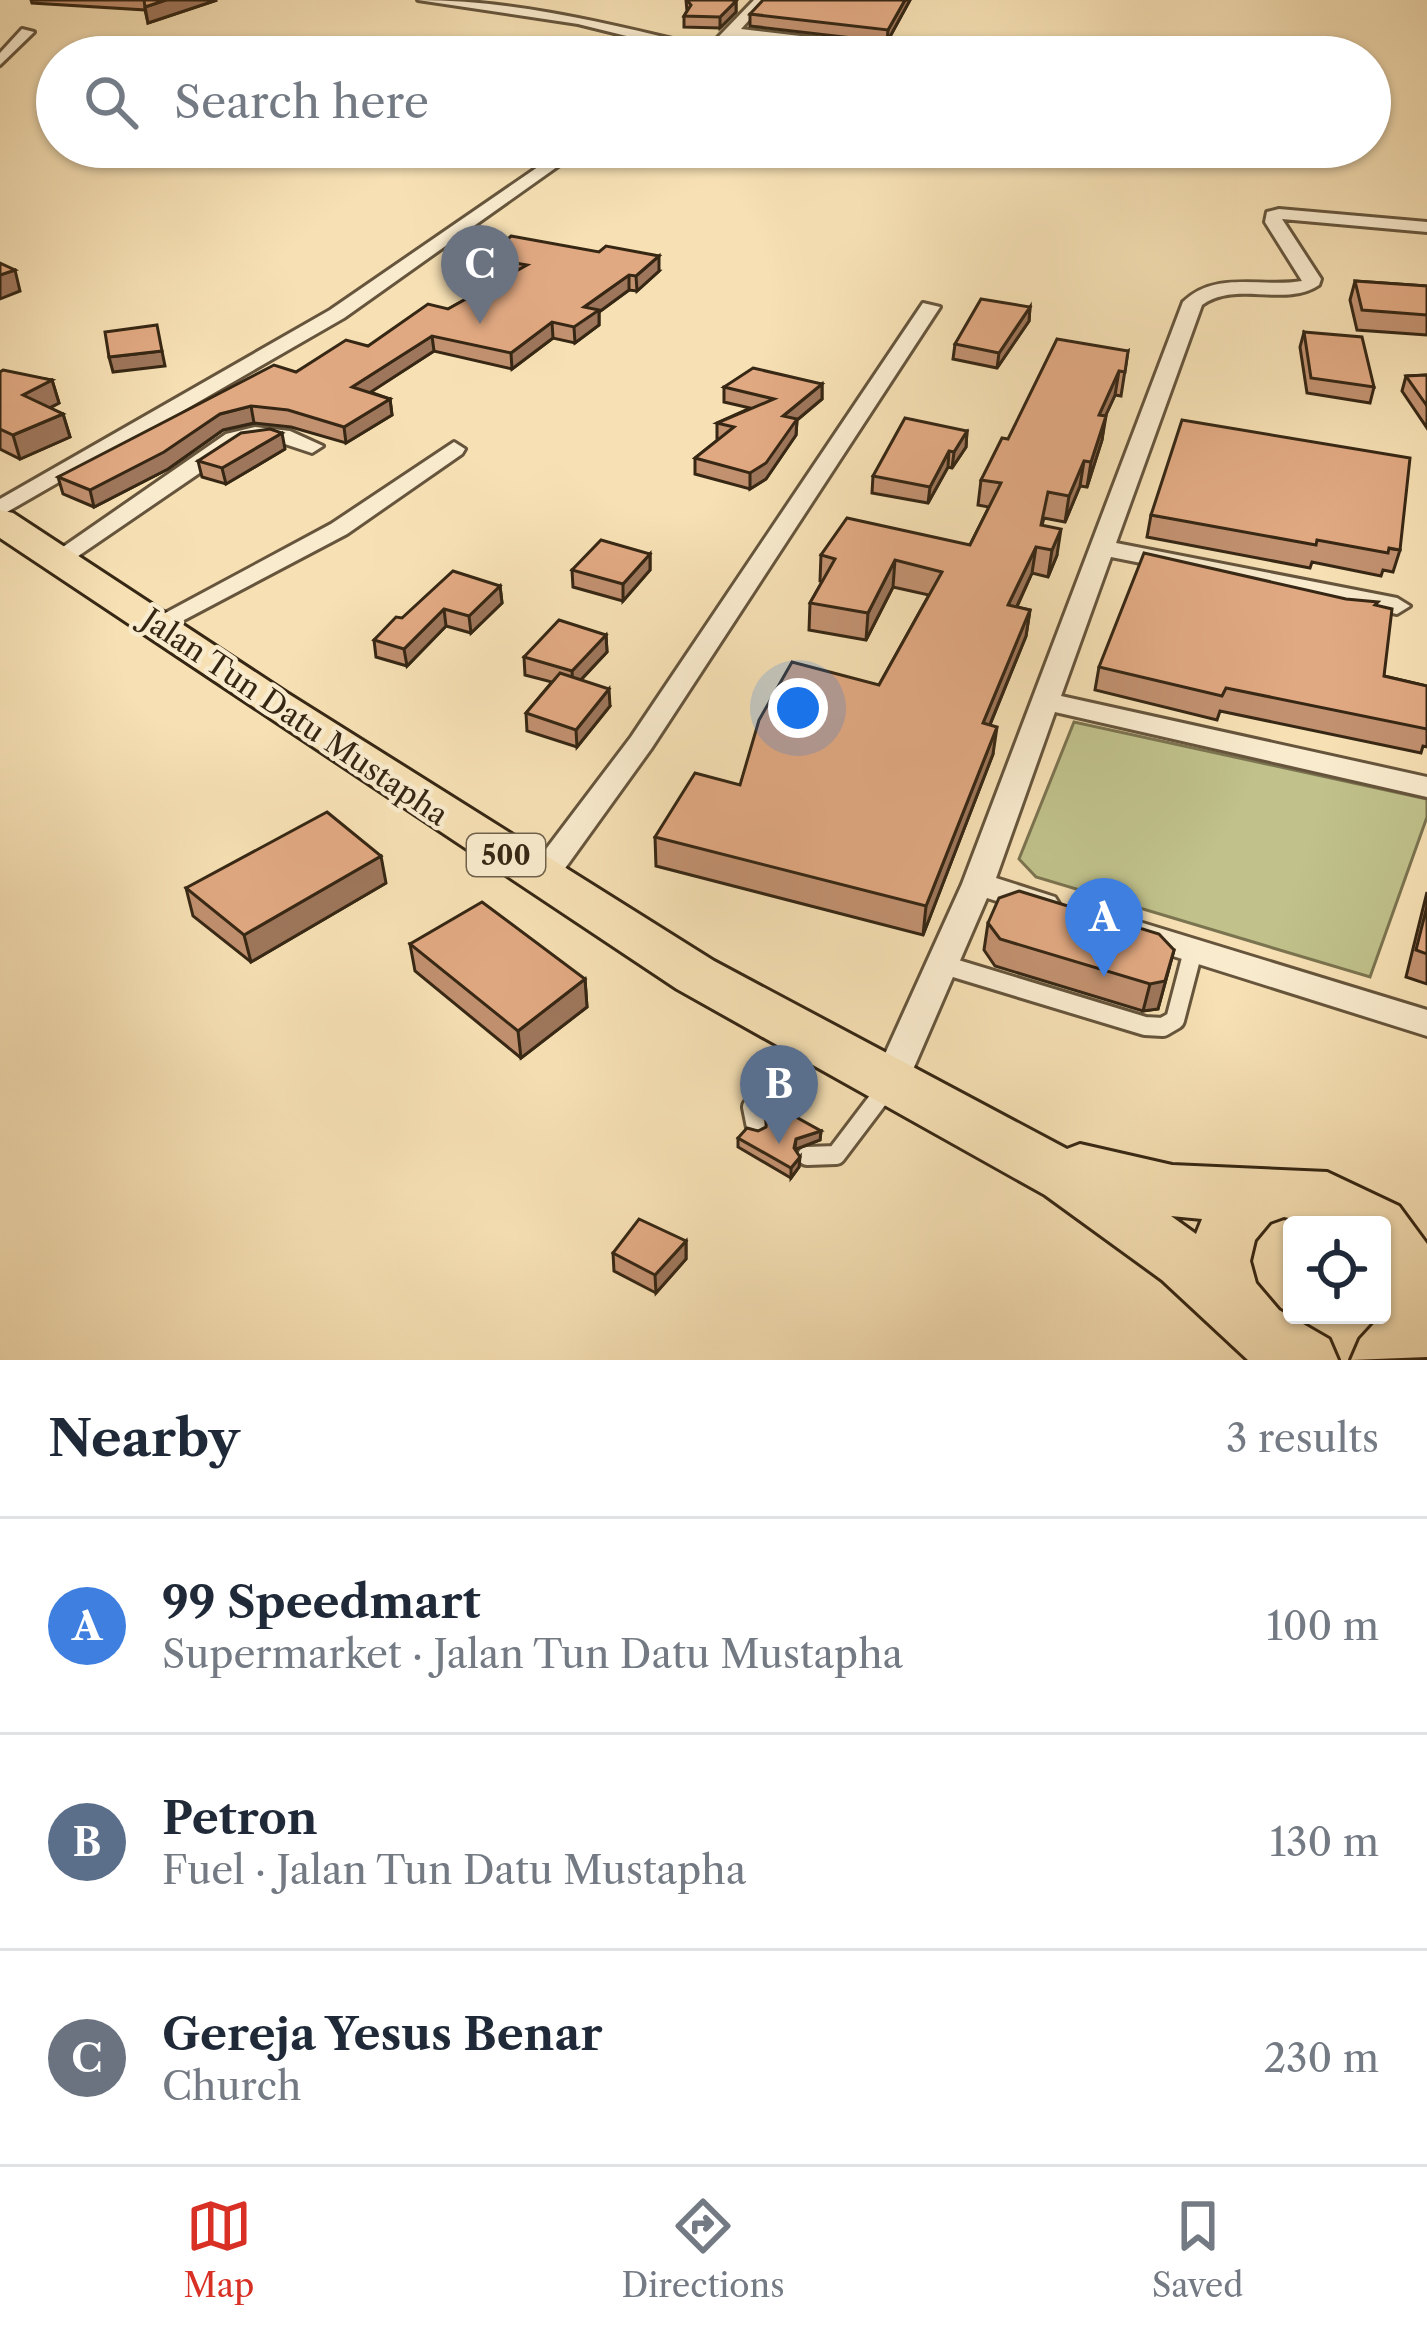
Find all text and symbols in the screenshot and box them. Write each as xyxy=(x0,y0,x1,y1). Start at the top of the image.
search box xyxy=(36,36,1391,168)
icon: search xyxy=(78,69,144,135)
text: Search here xyxy=(174,74,429,130)
pin: C xyxy=(441,225,519,324)
street label: Jalan Tun Datu Mustapha xyxy=(132,598,455,833)
your location xyxy=(768,678,828,738)
road number: 500 xyxy=(467,834,545,876)
pin: A xyxy=(1065,878,1143,977)
pin: B xyxy=(740,1045,818,1144)
map controls xyxy=(1283,1216,1391,1324)
button: locate xyxy=(1283,1216,1391,1324)
text: Nearby xyxy=(48,1407,240,1469)
text: 3 results xyxy=(1226,1414,1379,1462)
text: 99 Speedmart xyxy=(162,1574,481,1630)
text: A xyxy=(72,1602,102,1650)
text: 100 m xyxy=(1266,1602,1379,1650)
text: Supermarket · Jalan Tun Datu Mustapha xyxy=(162,1630,903,1678)
text: Petron xyxy=(162,1790,318,1846)
text: B xyxy=(73,1818,102,1866)
text: 130 m xyxy=(1270,1818,1379,1866)
text: Fuel · Jalan Tun Datu Mustapha xyxy=(162,1846,746,1894)
text: Gereja Yesus Benar xyxy=(162,2006,603,2062)
text: C xyxy=(71,2034,103,2082)
text: 230 m xyxy=(1264,2034,1379,2082)
text: Church xyxy=(162,2062,301,2110)
tab: Map xyxy=(184,2193,254,2306)
tab: Directions xyxy=(622,2193,785,2306)
tab: Saved xyxy=(1152,2193,1243,2306)

